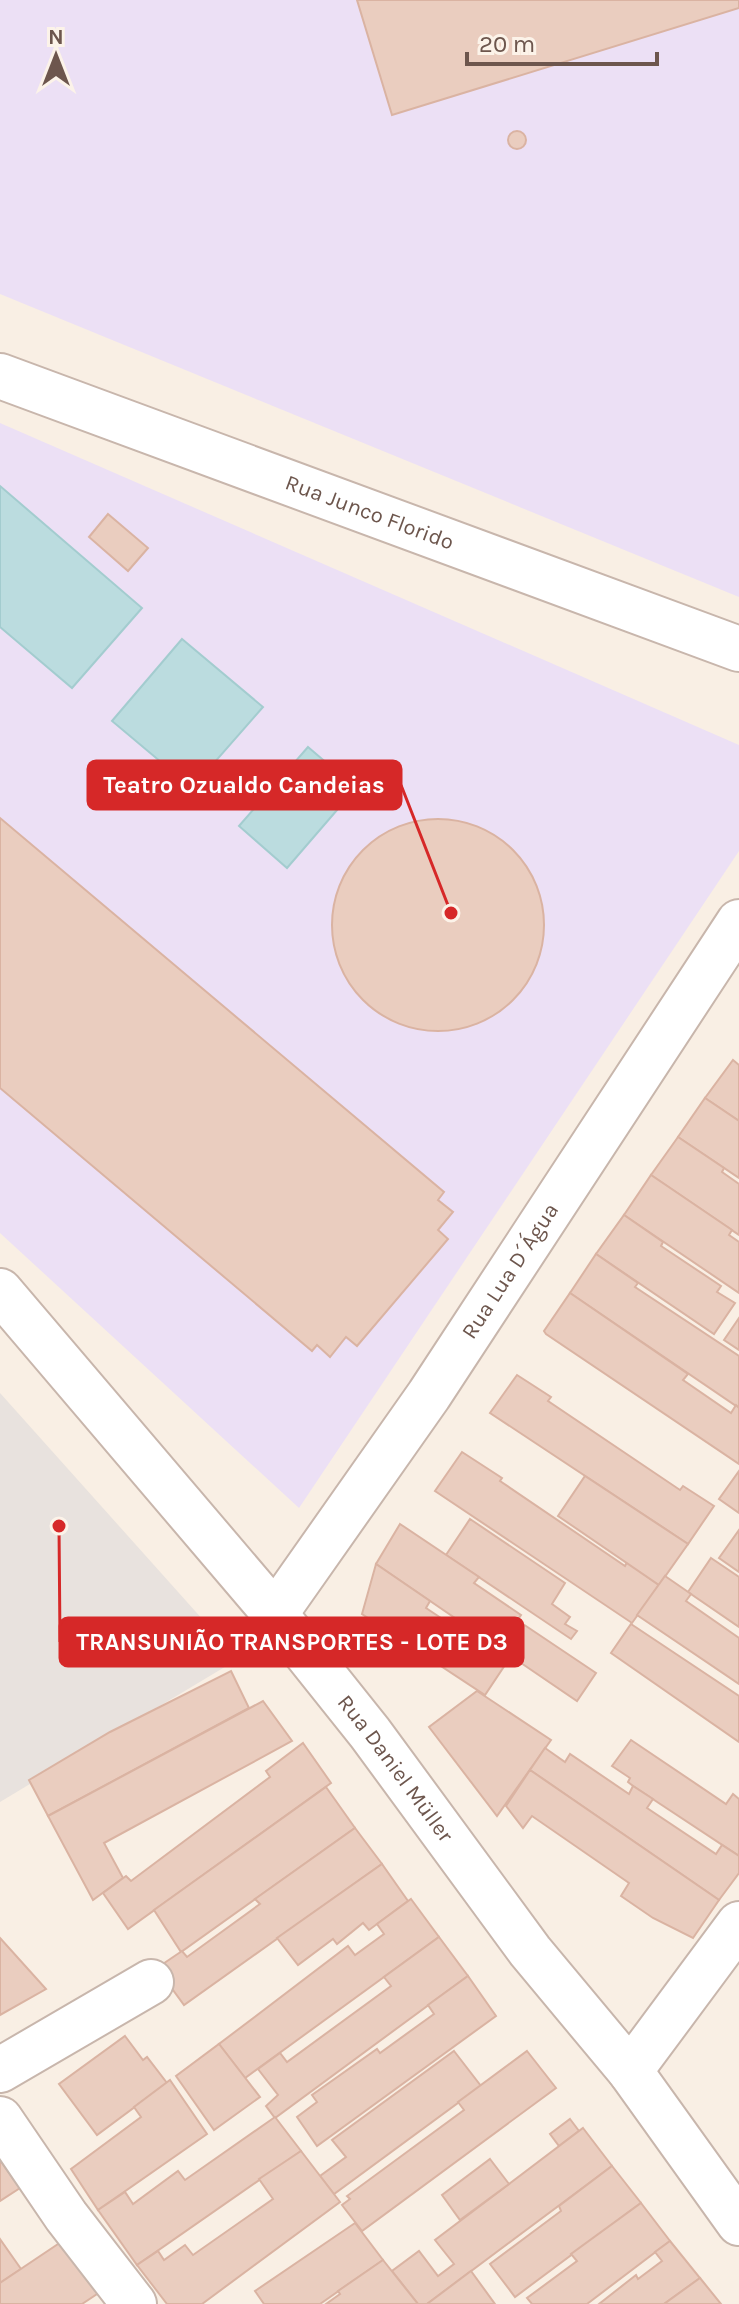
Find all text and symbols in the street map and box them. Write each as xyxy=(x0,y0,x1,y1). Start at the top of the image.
north arrow xyxy=(16,16,96,96)
scale bar xyxy=(467,16,657,66)
text: N xyxy=(48,24,64,50)
text: 20 m xyxy=(479,30,535,58)
street label: Rua Junco Florido xyxy=(282,470,457,556)
callout: Teatro Ozualdo Candeias xyxy=(88,761,401,809)
text: Teatro Ozualdo Candeias xyxy=(103,771,385,799)
street label: Rua Lua D´Água xyxy=(456,1198,564,1344)
callout: TRANSUNIÃO TRANSPORTES - LOTE D3 xyxy=(60,1618,523,1666)
text: TRANSUNIÃO TRANSPORTES - LOTE D3 xyxy=(76,1628,508,1656)
street label: Rua Daniel Müller xyxy=(332,1690,459,1847)

